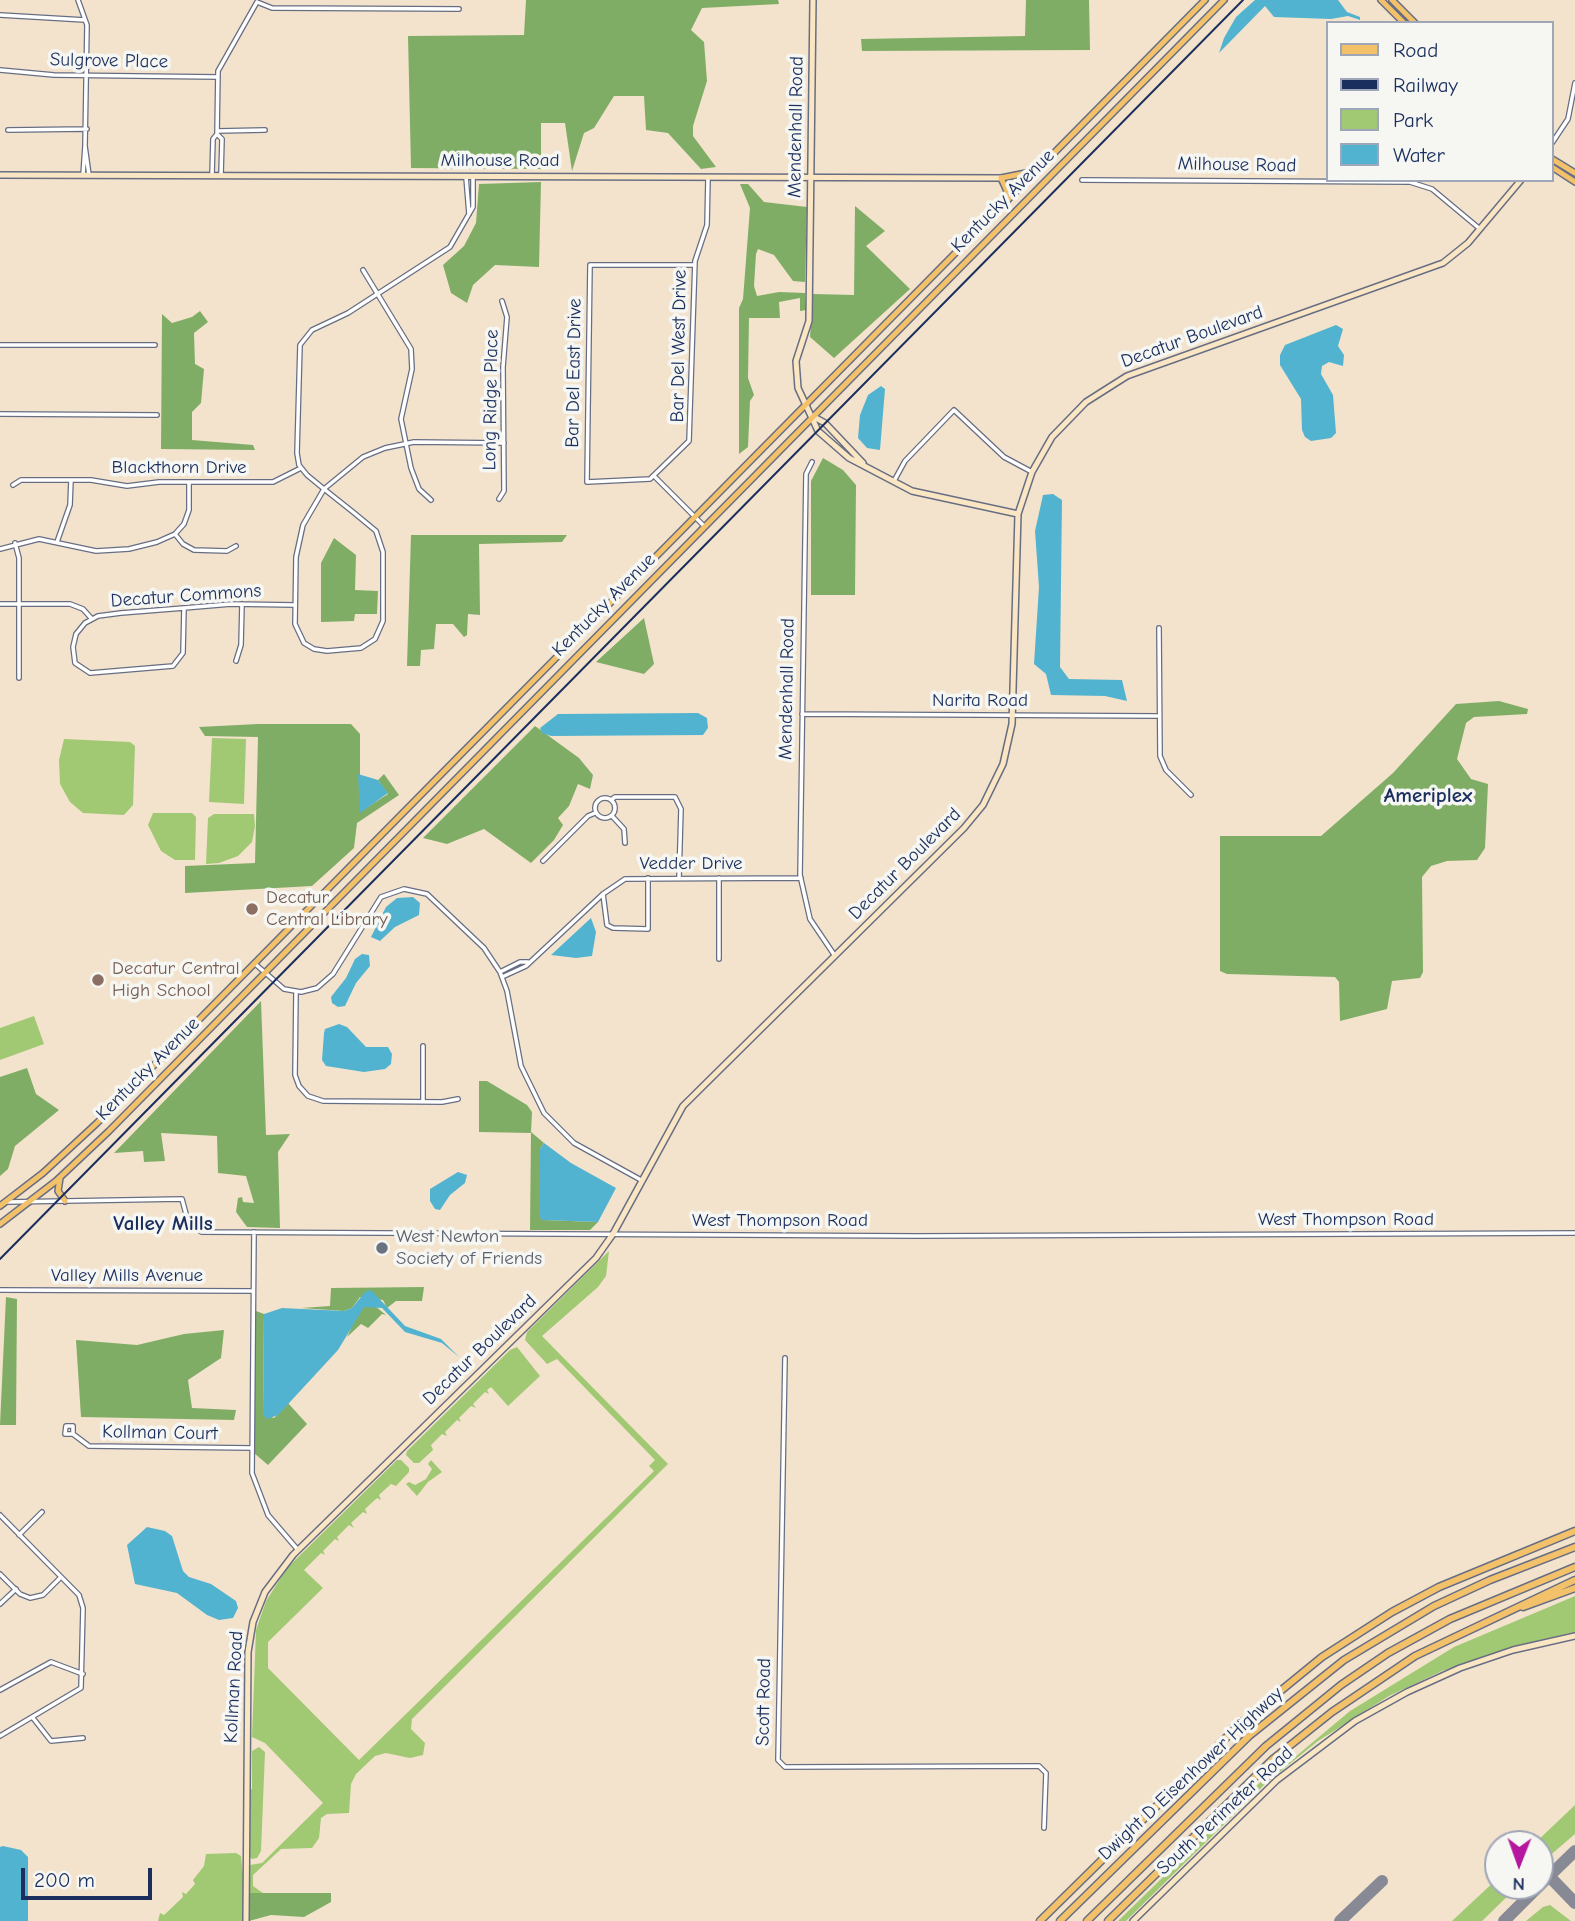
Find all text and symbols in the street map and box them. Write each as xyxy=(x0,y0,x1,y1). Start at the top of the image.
legend xyxy=(1326,21,1554,182)
text: Road xyxy=(1393,38,1438,62)
street label: Sulgrove Place xyxy=(50,49,168,73)
street label: Mendenhall Road xyxy=(783,56,809,198)
text: Railway xyxy=(1393,73,1458,97)
text: Park xyxy=(1393,108,1433,132)
text: Water xyxy=(1393,143,1445,167)
street label: Kentucky Avenue xyxy=(947,145,1059,257)
street label: Milhouse Road xyxy=(440,150,560,172)
street label: Milhouse Road xyxy=(1177,153,1297,177)
street label: Bar Del West Drive xyxy=(666,269,692,423)
street label: Bar Del East Drive xyxy=(561,298,587,448)
street label: Decatur Boulevard xyxy=(1118,301,1266,373)
street label: Long Ridge Place xyxy=(478,329,504,471)
street label: Blackthorn Drive xyxy=(111,457,247,479)
street label: Kentucky Avenue xyxy=(548,549,660,661)
street label: Decatur Commons xyxy=(110,579,262,613)
street label: Mendenhall Road xyxy=(774,618,800,760)
street label: Narita Road xyxy=(932,690,1028,712)
district label: Ameriplex xyxy=(1384,783,1472,809)
street label: Decatur Boulevard xyxy=(844,803,966,925)
street label: Vedder Drive xyxy=(640,853,742,875)
place label: Decatur Central Library xyxy=(266,887,388,931)
marker: Decatur Central Library xyxy=(244,901,260,917)
place label: Decatur Central High School xyxy=(112,958,240,1002)
marker: Decatur Central High School xyxy=(90,972,106,988)
street label: Kentucky Avenue xyxy=(92,1013,204,1125)
street label: West Thompson Road xyxy=(1258,1209,1434,1231)
street label: West Thompson Road xyxy=(692,1210,868,1232)
district label: Valley Mills xyxy=(113,1211,213,1237)
place label: West Newton Society of Friends xyxy=(396,1226,542,1270)
marker: West Newton Society of Friends xyxy=(374,1240,390,1256)
street label: Valley Mills Avenue xyxy=(51,1265,203,1287)
street label: Decatur Boulevard xyxy=(418,1290,542,1410)
street label: Kollman Court xyxy=(102,1421,218,1445)
street label: Kollman Road xyxy=(220,1630,248,1744)
street label: Scott Road xyxy=(752,1658,776,1746)
street label: Dwight D Eisenhower Highway xyxy=(1094,1683,1288,1865)
street label: South Perimeter Road xyxy=(1152,1742,1298,1880)
north arrow xyxy=(1484,1830,1554,1900)
scale bar xyxy=(24,1854,156,1898)
text: 200 m xyxy=(34,1868,95,1892)
text: N xyxy=(1512,1873,1525,1895)

